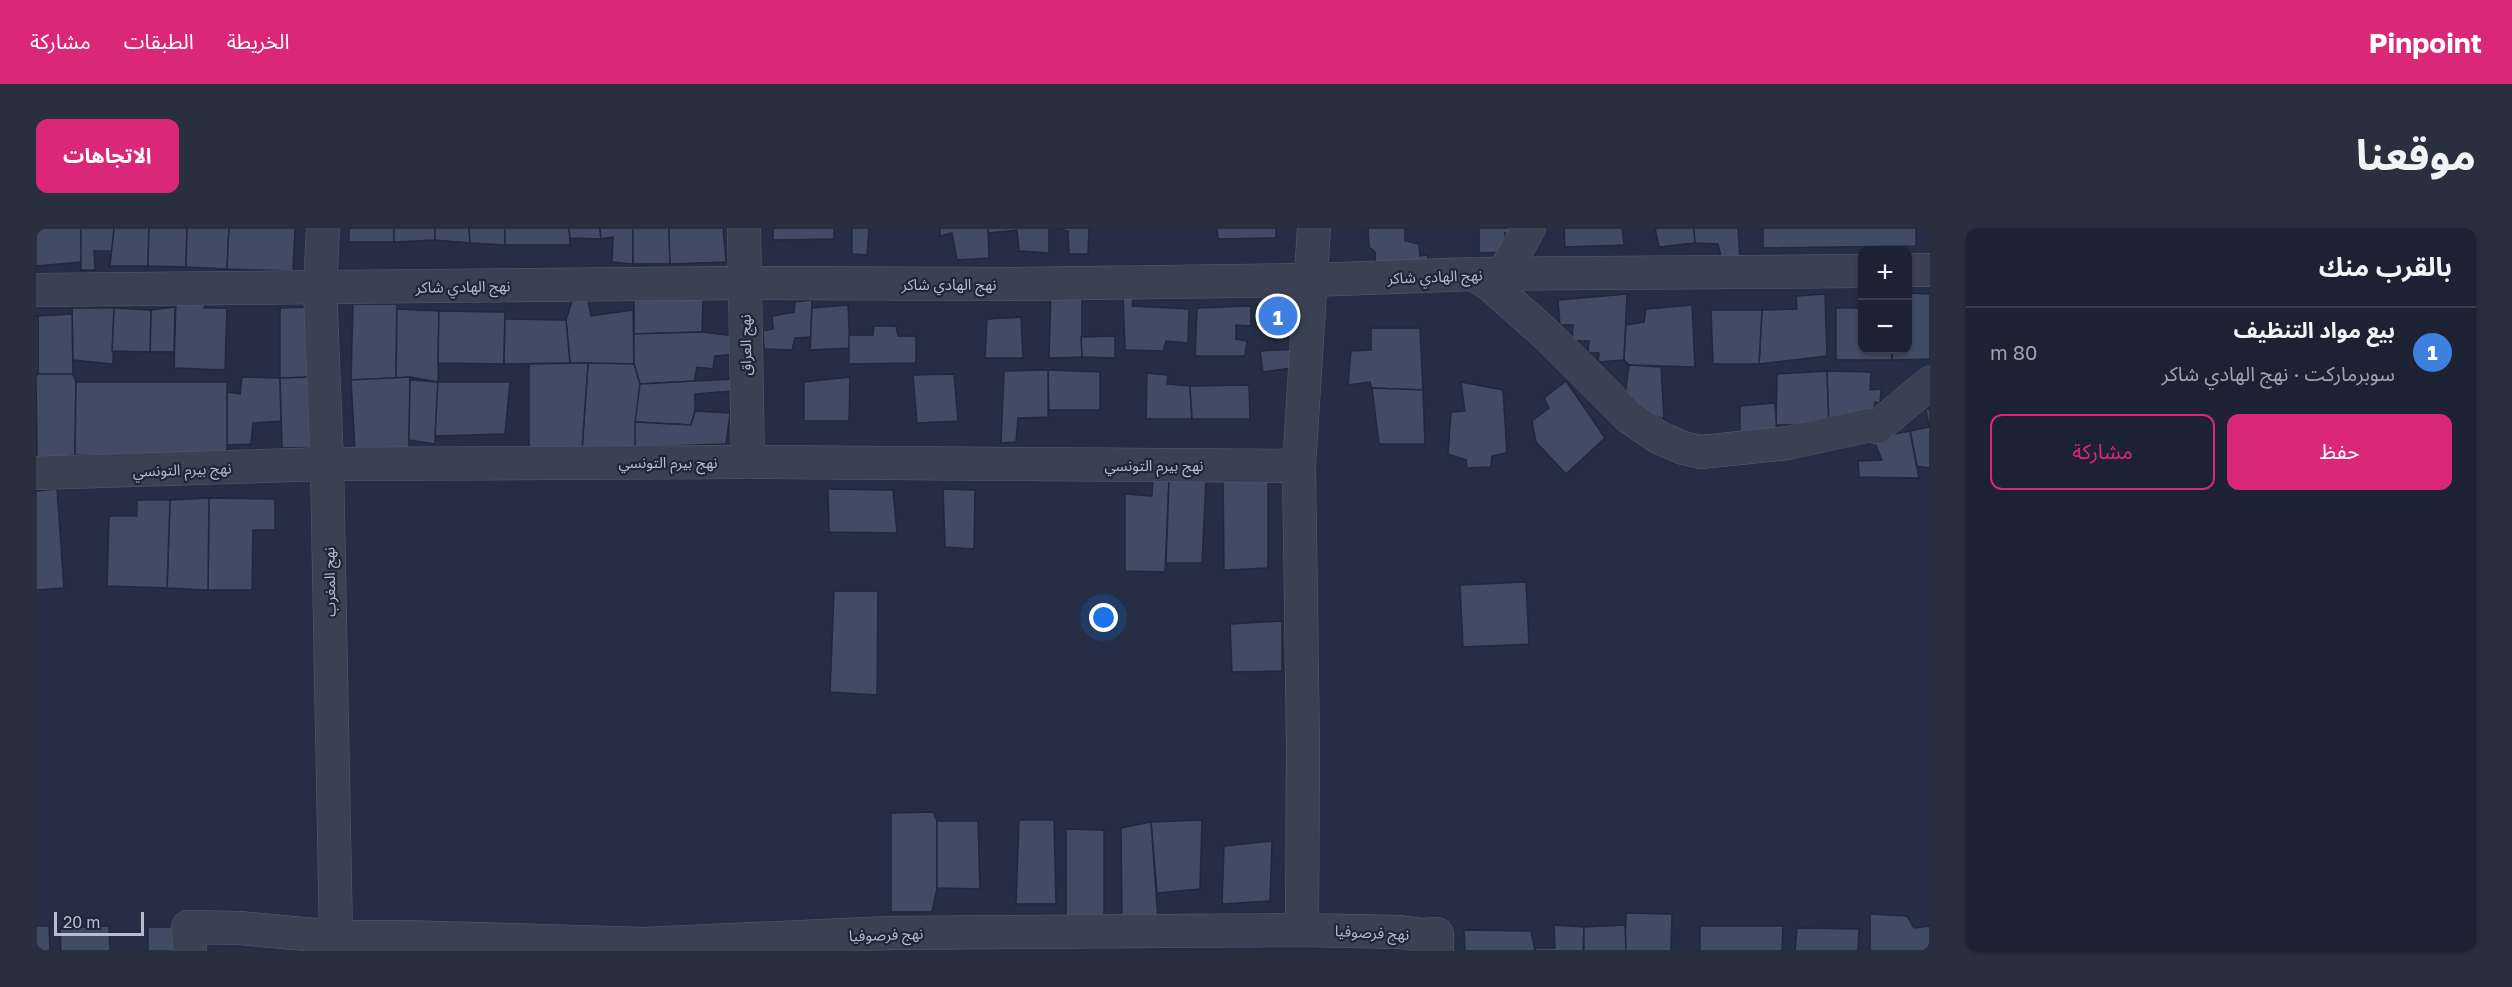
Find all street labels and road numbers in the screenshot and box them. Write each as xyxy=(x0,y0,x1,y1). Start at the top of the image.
street label: نهج الهادي شاكر xyxy=(1386,265,1483,291)
street label: نهج الهادي شاكر xyxy=(900,275,997,297)
street label: نهج الهادي شاكر xyxy=(414,276,511,300)
street label: نهج العراق xyxy=(735,314,759,376)
street label: نهج بيرم التونسي xyxy=(618,453,718,475)
street label: نهج بيرم التونسي xyxy=(1104,456,1204,478)
street label: نهج بيرم التونسي xyxy=(132,458,232,484)
street label: نهج المغرب xyxy=(319,547,343,617)
street label: نهج فرصوفيا xyxy=(1334,921,1410,947)
street label: نهج فرصوفيا xyxy=(848,924,924,948)

